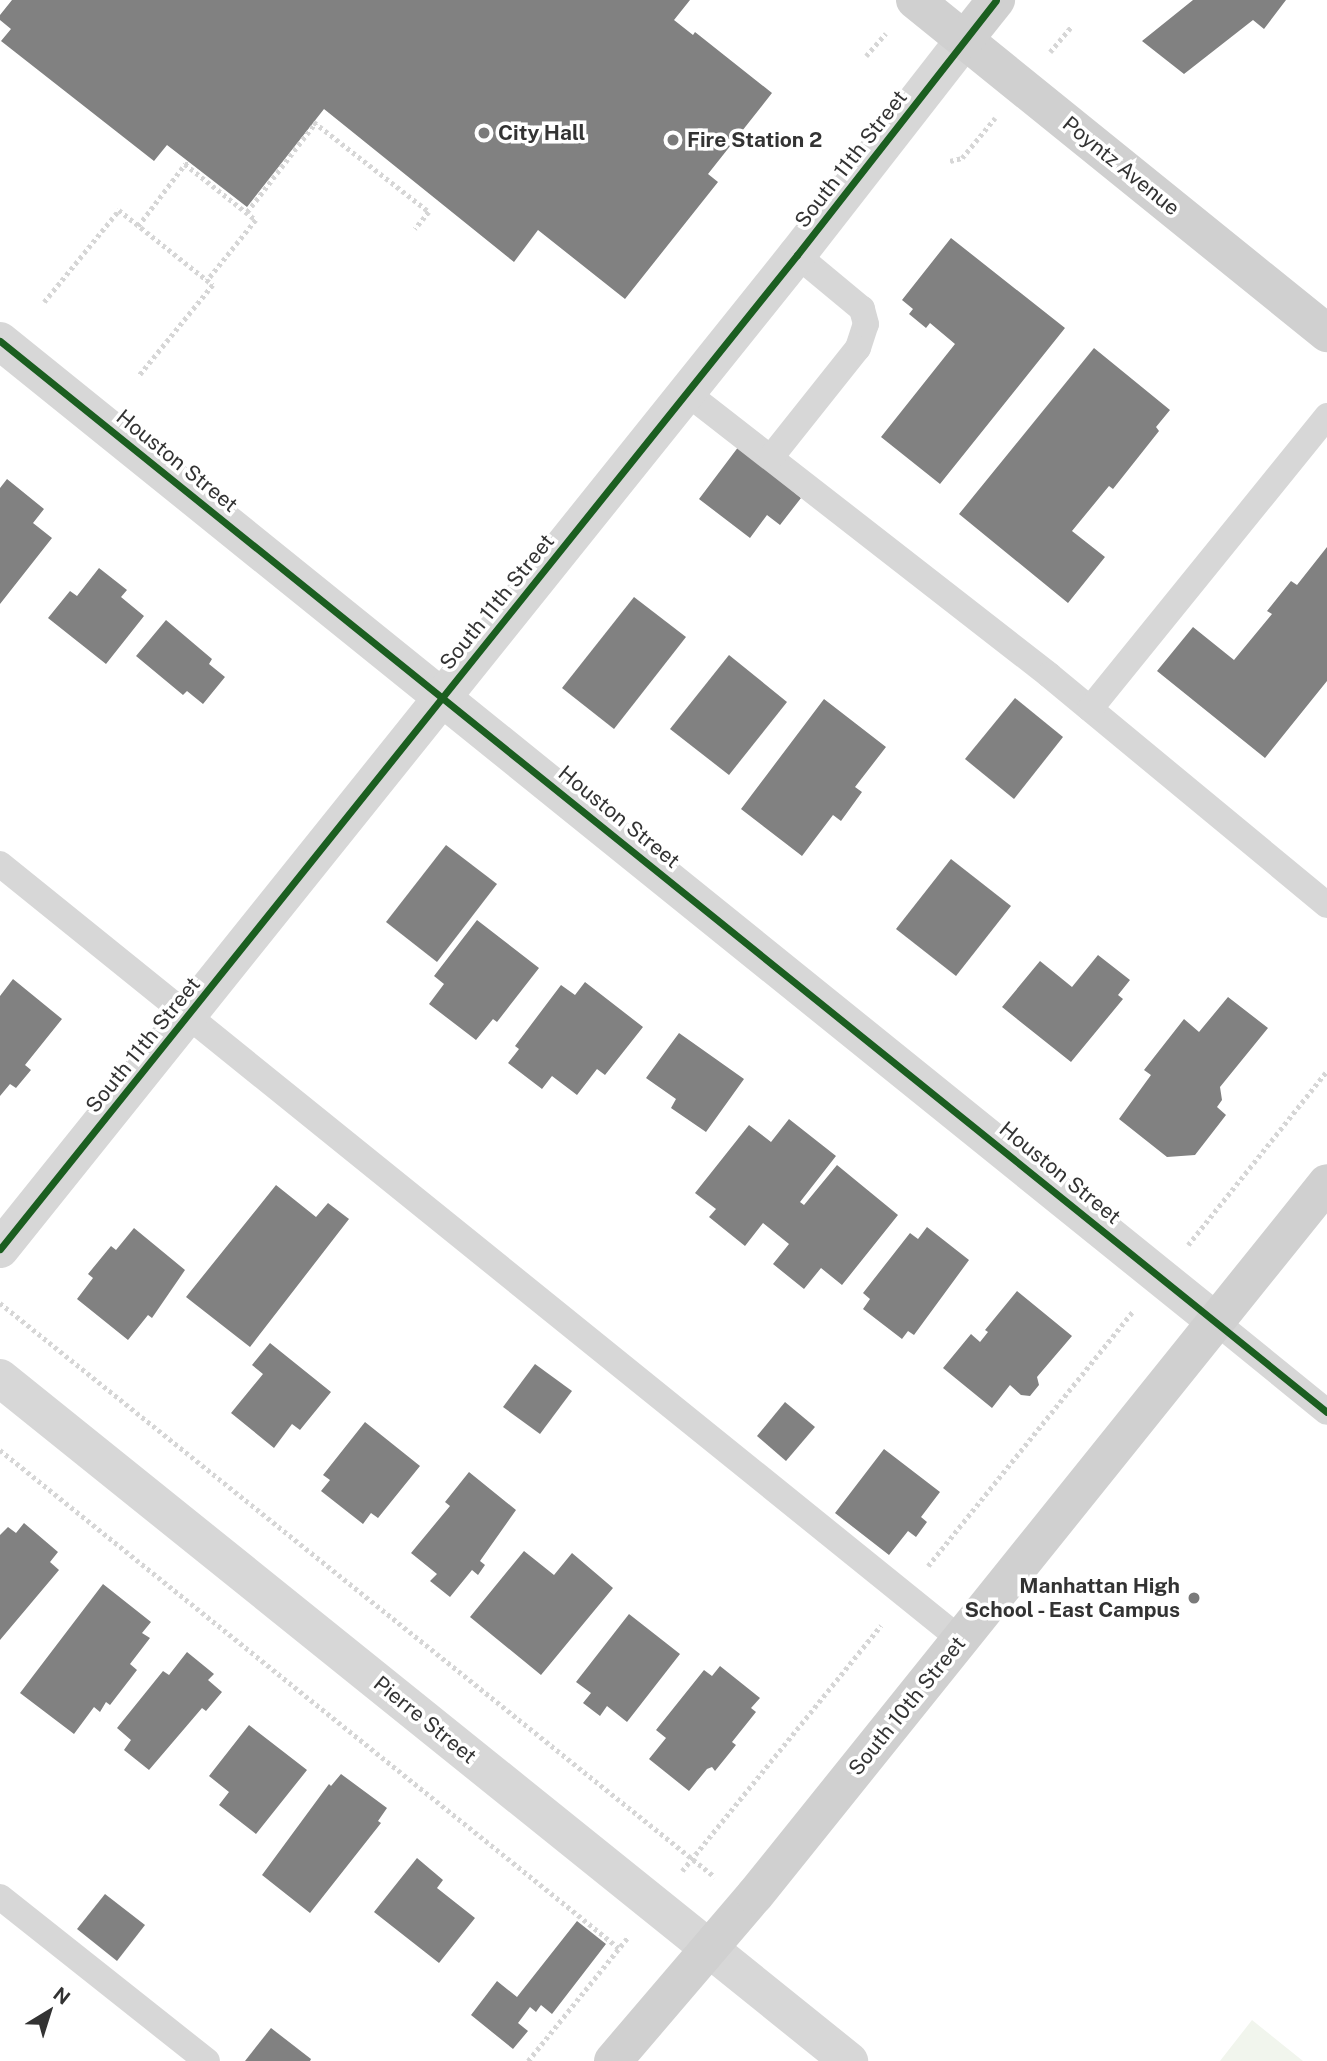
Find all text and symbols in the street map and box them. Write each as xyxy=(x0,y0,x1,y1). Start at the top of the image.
street label: South 11th Street xyxy=(790,85,912,233)
street label: Poyntz Avenue xyxy=(1057,111,1185,221)
place label: City Hall xyxy=(498,120,586,146)
marker: City Hall xyxy=(476,125,492,141)
place label: Fire Station 2 xyxy=(687,127,822,153)
marker: Fire Station 2 xyxy=(665,132,681,148)
street label: Houston Street xyxy=(111,404,243,518)
street label: South 11th Street xyxy=(435,529,559,675)
street label: Houston Street xyxy=(553,760,685,874)
street label: South 11th Street xyxy=(81,972,205,1118)
street label: Houston Street xyxy=(994,1116,1126,1230)
place label: Manhattan High School - East Campus xyxy=(962,1573,1180,1623)
marker: Manhattan High School - East Campus xyxy=(1186,1590,1202,1606)
street label: South 10th Street xyxy=(843,1631,971,1781)
street label: Pierre Street xyxy=(368,1671,482,1769)
north arrow xyxy=(14,1977,84,2047)
text: N xyxy=(49,1982,75,2009)

